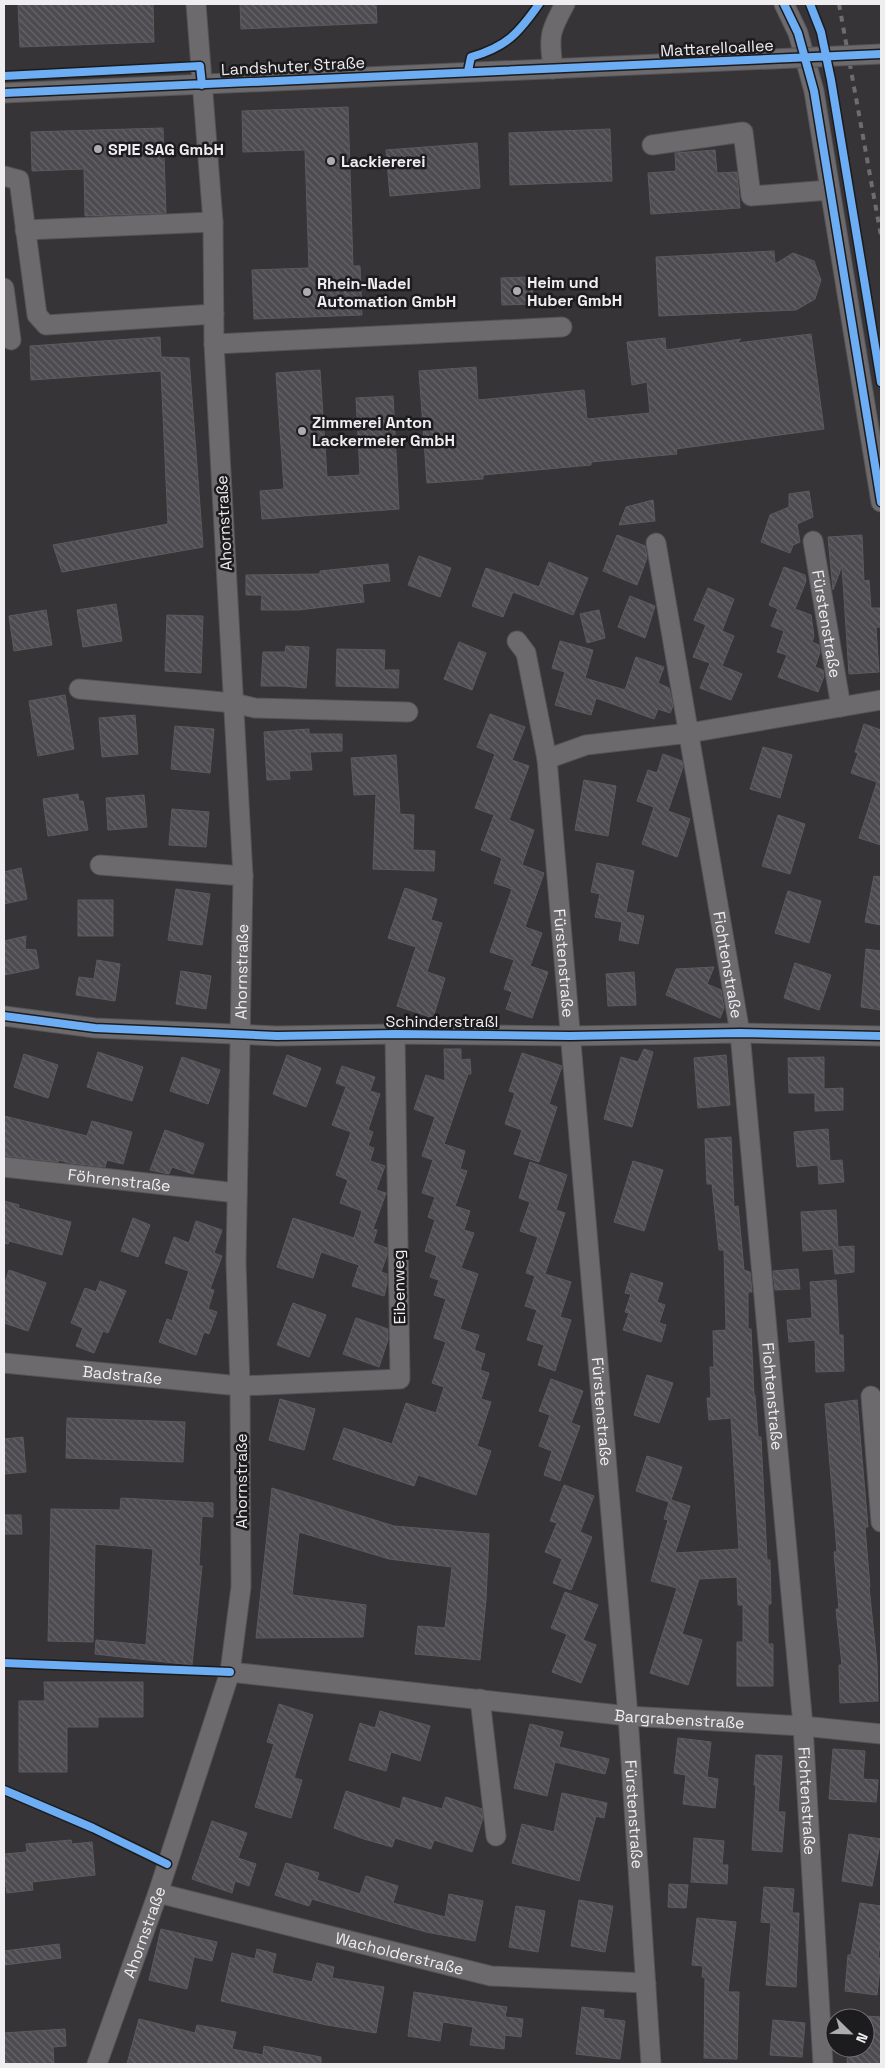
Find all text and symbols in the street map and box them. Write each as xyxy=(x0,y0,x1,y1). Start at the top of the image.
street label: Mattarelloallee xyxy=(660,35,774,61)
street label: Landshuter Straße xyxy=(220,52,366,80)
place label: SPIE SAG GmbH xyxy=(108,139,224,160)
marker: SPIE SAG GmbH xyxy=(92,143,104,155)
place label: Lackiererei xyxy=(341,151,425,172)
marker: Lackiererei xyxy=(325,155,337,167)
place label: Heim und Huber GmbH xyxy=(527,272,622,311)
place label: Rhein-Nadel Automation GmbH xyxy=(317,273,456,312)
marker: Heim und Huber GmbH xyxy=(511,285,523,297)
marker: Rhein-Nadel Automation GmbH xyxy=(301,286,313,298)
place label: Zimmerei Anton Lackermeier GmbH xyxy=(312,412,455,451)
marker: Zimmerei Anton Lackermeier GmbH xyxy=(296,425,308,437)
street label: Ahornstraße xyxy=(211,475,237,571)
street label: Fürstenstraße xyxy=(808,568,846,679)
street label: Fürstenstraße xyxy=(549,908,579,1018)
street label: Fichtenstraße xyxy=(709,910,748,1020)
street label: Ahornstraße xyxy=(230,924,253,1020)
street label: Schinderstraßl xyxy=(385,1011,499,1032)
street label: Föhrenstraße xyxy=(67,1164,172,1196)
street label: Eibenweg xyxy=(388,1249,410,1325)
street label: Fichtenstraße xyxy=(758,1342,788,1451)
street label: Fürstenstraße xyxy=(587,1356,617,1467)
street label: Badstraße xyxy=(82,1360,163,1389)
street label: Ahornstraße xyxy=(231,1433,252,1529)
street label: Bargrabenstraße xyxy=(613,1704,745,1733)
street label: Fichtenstraße xyxy=(794,1746,821,1856)
street label: Fürstenstraße xyxy=(620,1759,649,1869)
street label: Ahornstraße xyxy=(118,1884,170,1981)
street label: Wacholderstraße xyxy=(333,1927,466,1979)
north arrow xyxy=(825,2008,875,2058)
text: N xyxy=(852,2030,872,2046)

